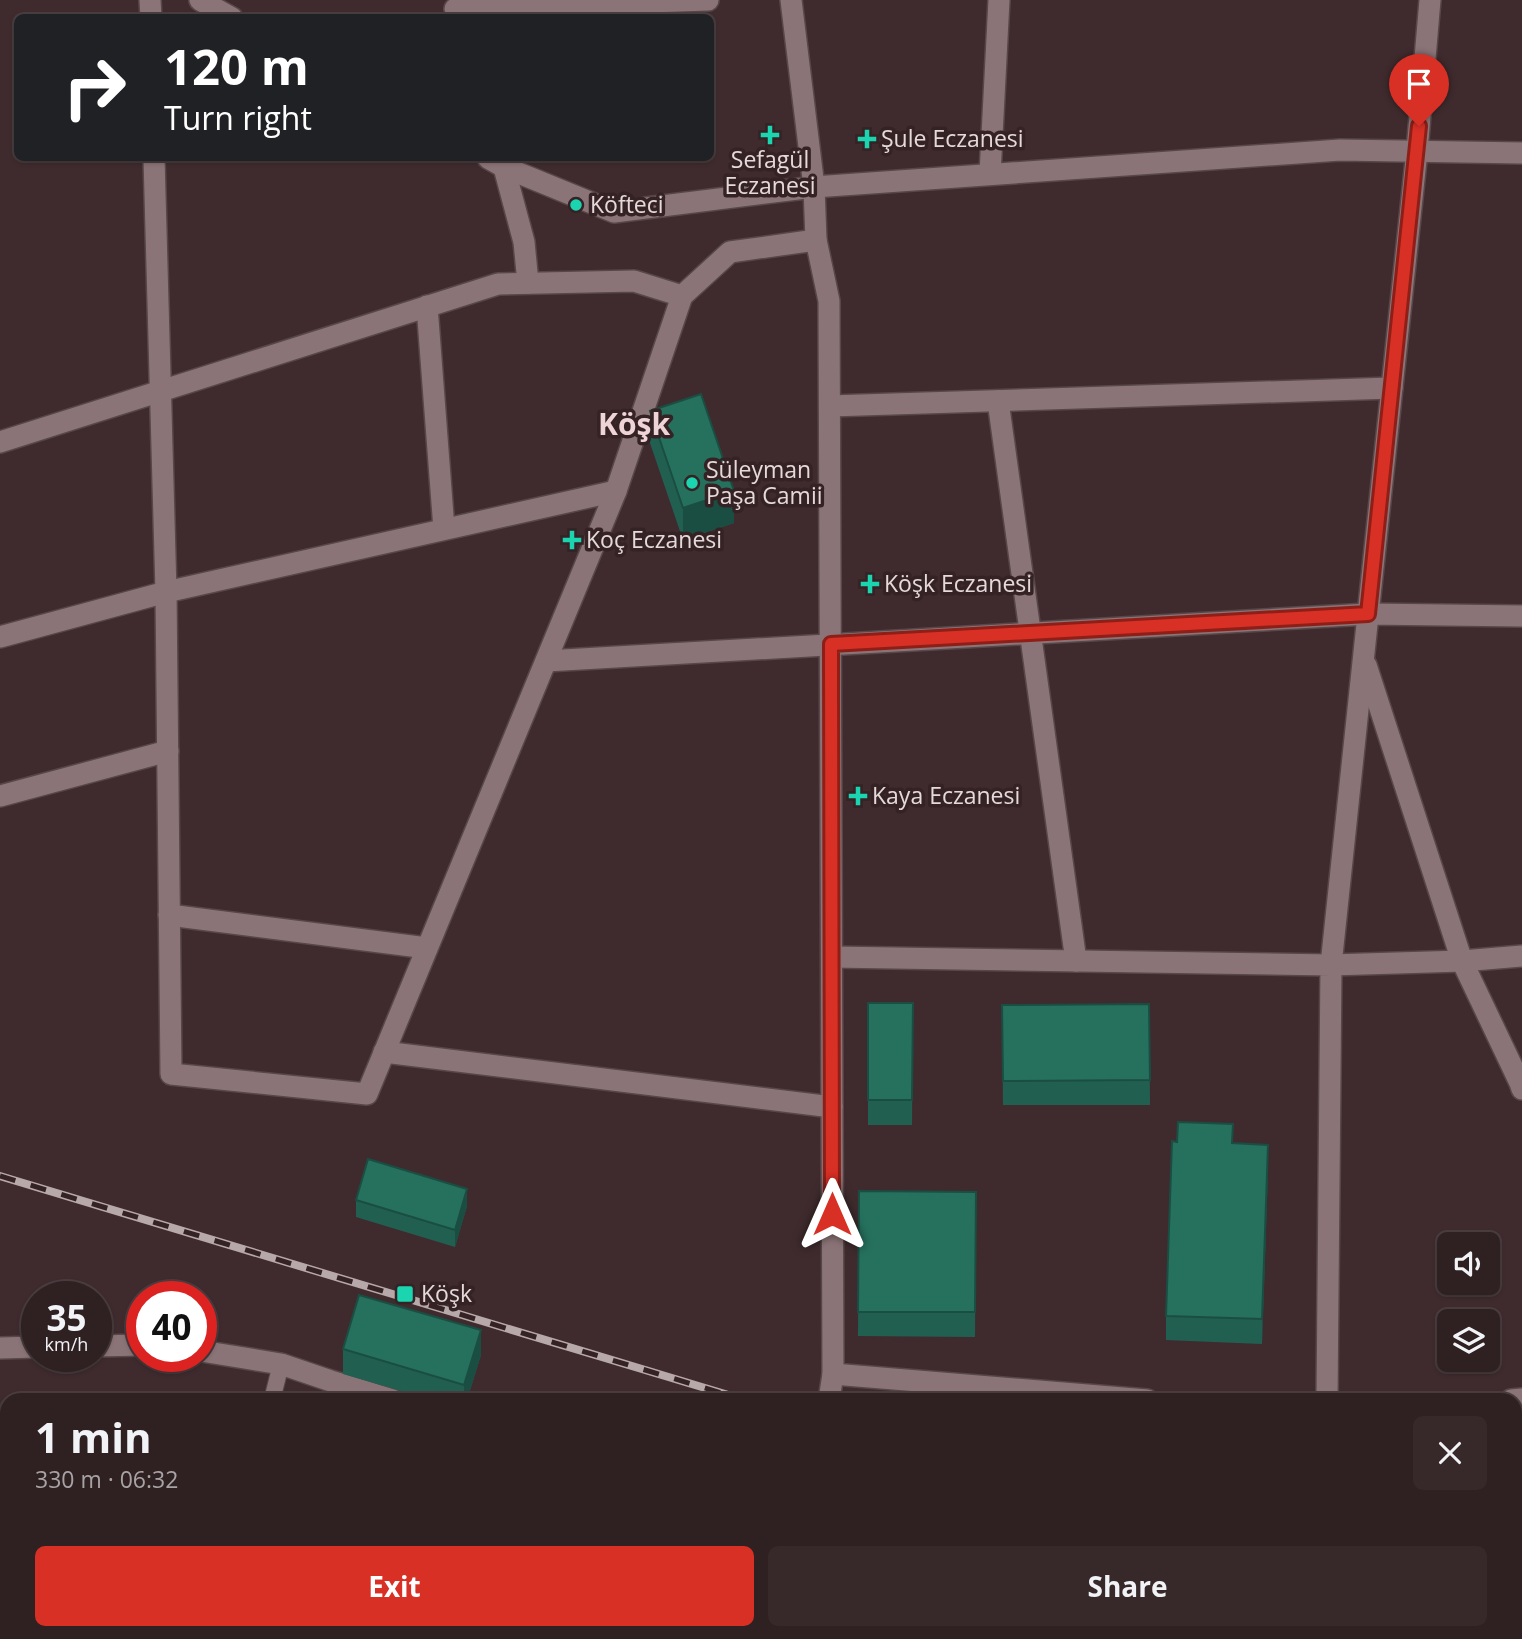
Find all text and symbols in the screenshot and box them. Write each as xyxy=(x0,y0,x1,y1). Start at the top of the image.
text: 120 m xyxy=(164,33,309,99)
icon: right xyxy=(49,42,140,133)
pin xyxy=(1389,54,1449,126)
icon: arrive xyxy=(1400,65,1438,103)
text: Turn right xyxy=(164,96,312,139)
place label: Şule Eczanesi xyxy=(881,122,1024,154)
marker: Sefagül Eczanesi xyxy=(762,127,778,143)
marker: Şule Eczanesi xyxy=(859,131,875,147)
place label: Sefagül Eczanesi xyxy=(724,143,816,201)
place label: Köfteci xyxy=(590,188,664,220)
marker: Köfteci xyxy=(568,197,584,213)
district label: Köşk xyxy=(598,403,670,444)
place label: Süleyman Paşa Camii xyxy=(706,453,823,511)
marker: Süleyman Paşa Camii xyxy=(684,475,700,491)
place label: Koç Eczanesi xyxy=(586,523,722,555)
marker: Koç Eczanesi xyxy=(564,532,580,548)
place label: Köşk Eczanesi xyxy=(884,567,1032,599)
marker: Köşk Eczanesi xyxy=(862,576,878,592)
place label: Kaya Eczanesi xyxy=(872,779,1020,811)
marker: Kaya Eczanesi xyxy=(850,788,866,804)
position arrow xyxy=(795,1177,869,1251)
map controls xyxy=(1437,1232,1500,1372)
button: sound xyxy=(1437,1232,1500,1295)
place label: Köşk xyxy=(421,1277,472,1309)
speed limit sign: 40 xyxy=(126,1281,217,1372)
marker: Köşk xyxy=(395,1284,415,1304)
text: 35 xyxy=(46,1294,87,1341)
button: layers xyxy=(1437,1309,1500,1372)
text: km/h xyxy=(45,1332,88,1356)
text: 1 min xyxy=(35,1408,152,1465)
button: close xyxy=(1413,1416,1487,1490)
text: 330 m · 06:32 xyxy=(35,1463,178,1495)
button: Exit xyxy=(35,1546,754,1626)
button: Share xyxy=(768,1546,1487,1626)

